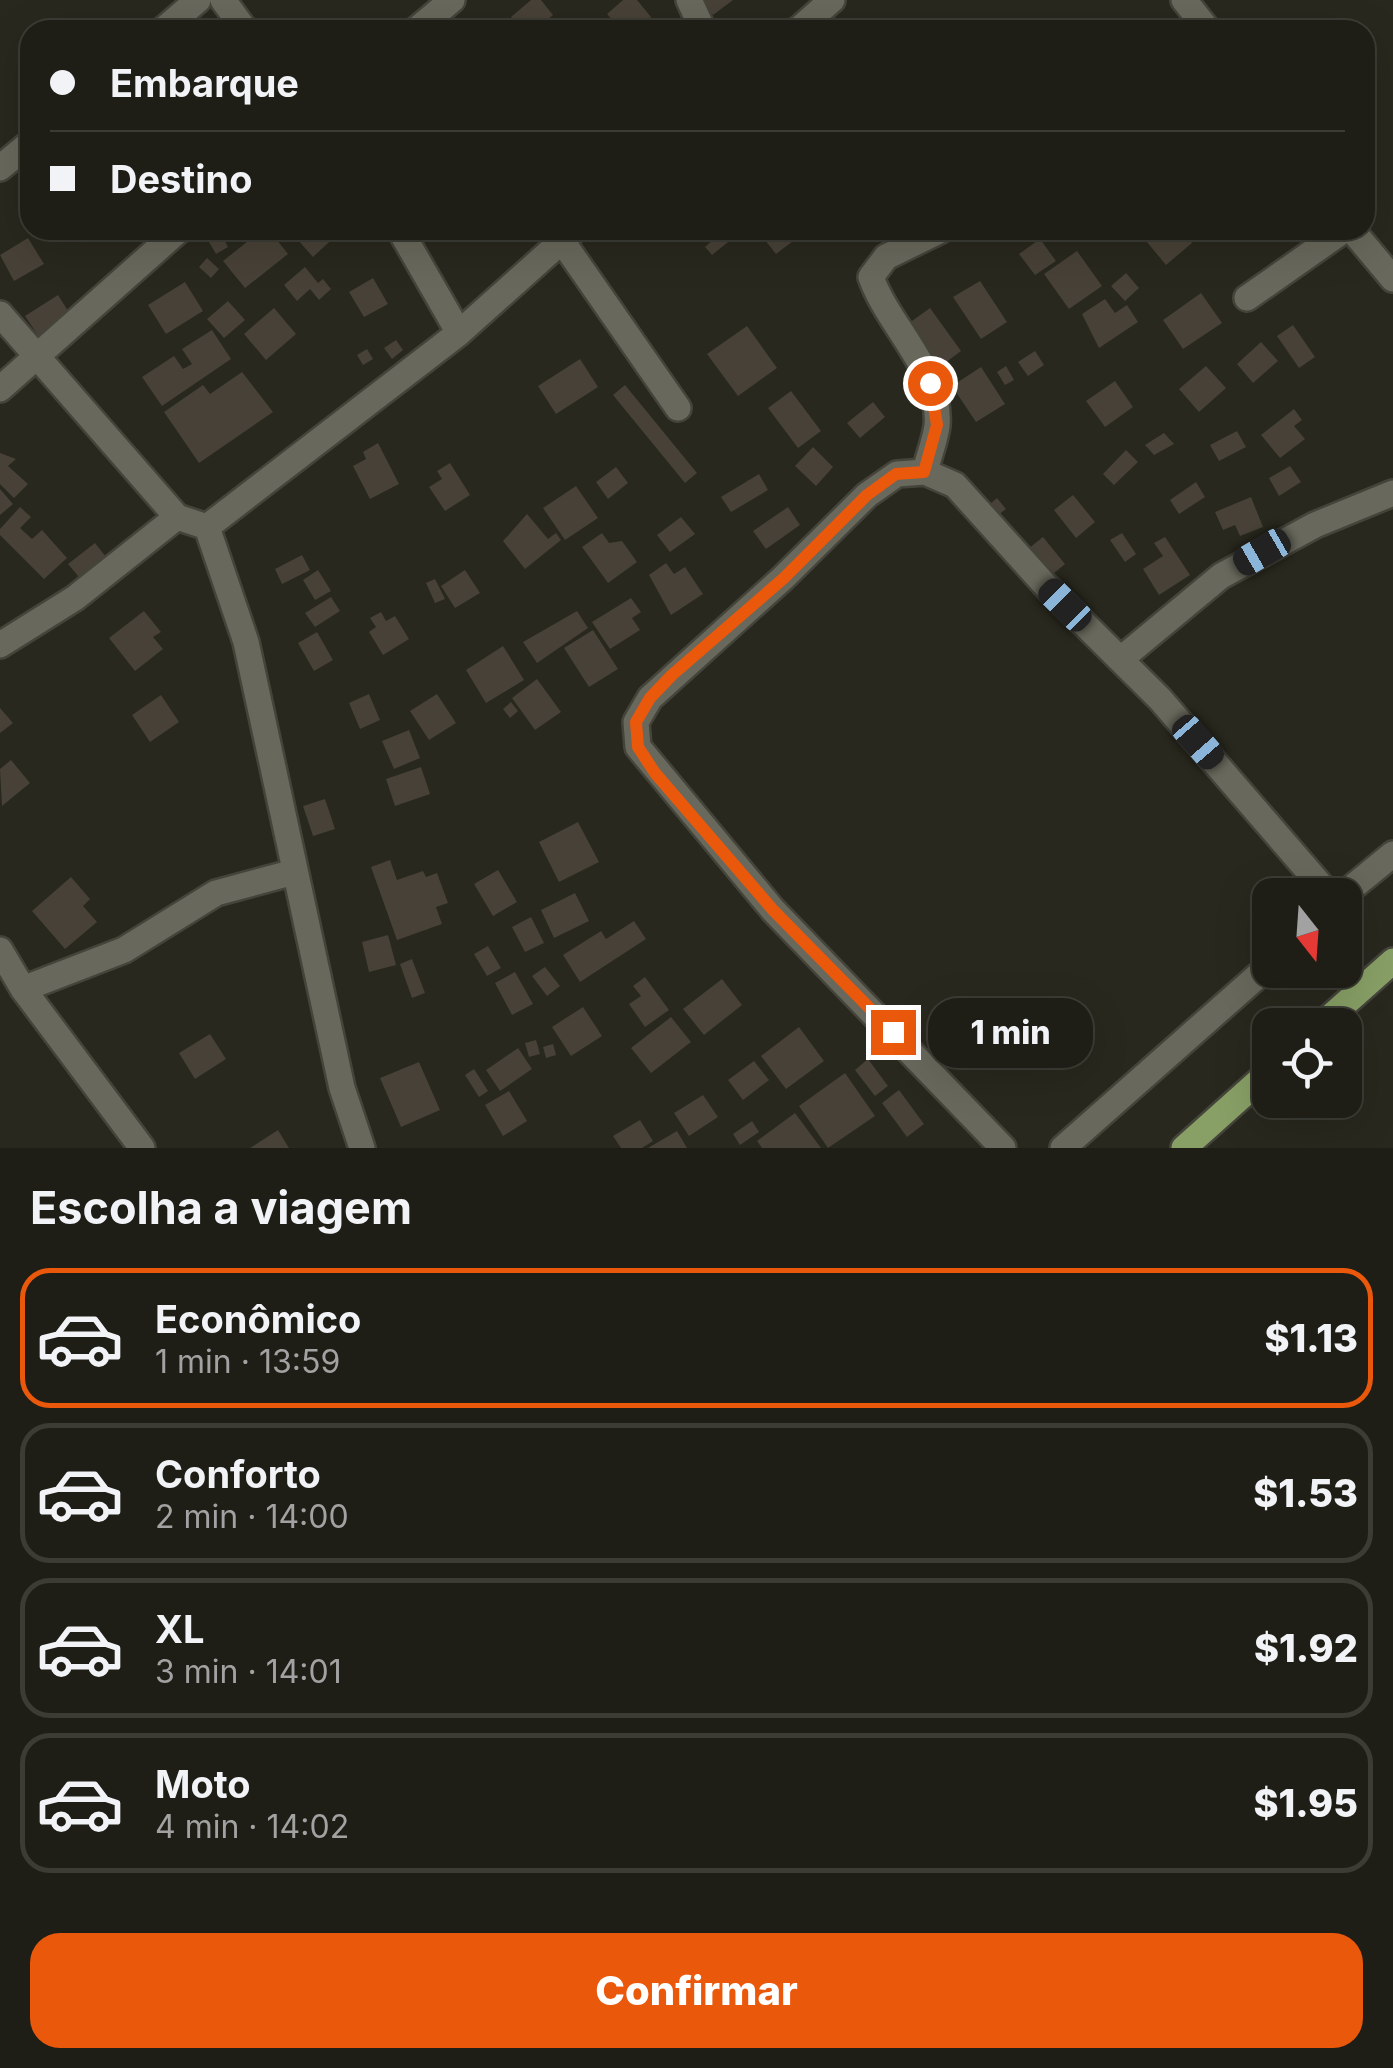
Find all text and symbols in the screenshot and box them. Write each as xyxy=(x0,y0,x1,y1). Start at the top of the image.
text: Embarque xyxy=(110,60,299,106)
text: Destino xyxy=(110,156,253,202)
route start xyxy=(908,361,953,406)
car xyxy=(1229,524,1295,580)
car xyxy=(1033,573,1097,637)
car xyxy=(1167,710,1229,774)
north arrow xyxy=(1252,878,1362,988)
map controls xyxy=(1252,878,1362,1118)
callout: 1 min xyxy=(928,997,1093,1067)
button: locate xyxy=(1252,1008,1362,1118)
route end xyxy=(871,1010,916,1055)
text: 1 min xyxy=(970,1013,1051,1052)
text: Escolha a viagem xyxy=(30,1180,412,1235)
icon: car xyxy=(35,1293,125,1383)
text: Econômico xyxy=(155,1296,361,1342)
text: $1.13 xyxy=(1265,1315,1358,1361)
text: 1 min · 13:59 xyxy=(155,1342,340,1381)
icon: car xyxy=(35,1448,125,1538)
text: Conforto xyxy=(155,1451,321,1497)
text: $1.53 xyxy=(1253,1470,1358,1516)
text: 2 min · 14:00 xyxy=(155,1497,349,1536)
icon: car xyxy=(35,1603,125,1693)
text: XL xyxy=(155,1606,205,1652)
text: $1.92 xyxy=(1254,1625,1358,1671)
text: 3 min · 14:01 xyxy=(155,1652,342,1691)
icon: car xyxy=(35,1758,125,1848)
text: Moto xyxy=(155,1761,251,1807)
text: $1.95 xyxy=(1253,1780,1358,1826)
text: 4 min · 14:02 xyxy=(155,1807,349,1846)
button: Confirmar xyxy=(30,1933,1363,2048)

